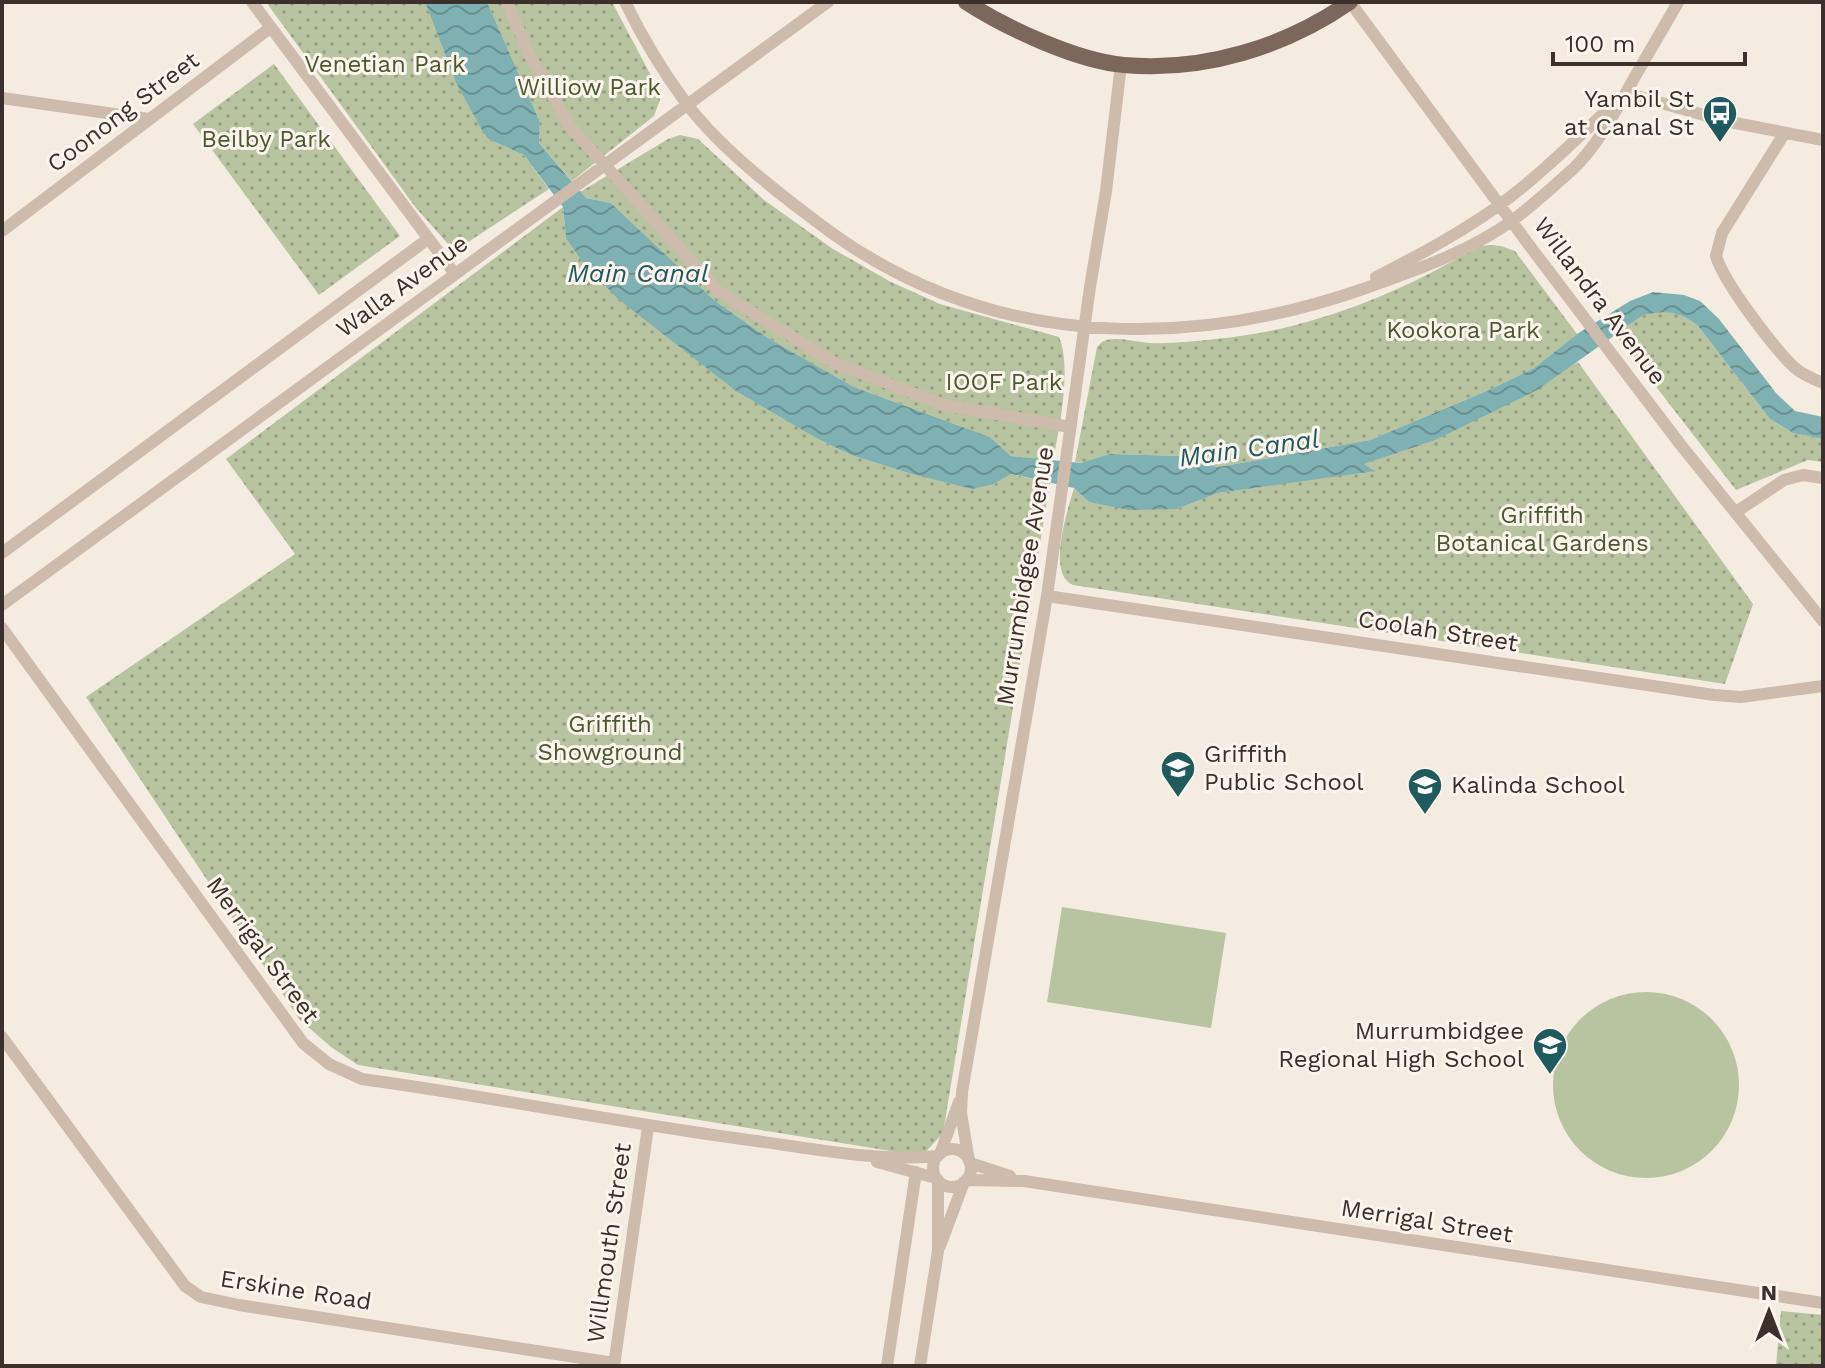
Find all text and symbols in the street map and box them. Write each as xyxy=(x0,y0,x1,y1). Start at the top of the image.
scale bar xyxy=(1553,16,1745,66)
text: 100 m xyxy=(1565,30,1635,58)
street label: Coonong Street xyxy=(42,46,204,178)
park label: Venetian Park xyxy=(304,50,466,78)
park label: Williow Park xyxy=(517,73,661,101)
place label: Yambil St at Canal St xyxy=(1564,85,1694,141)
bus stop icon: Yambil St at Canal St xyxy=(1701,94,1739,144)
park label: Beilby Park xyxy=(201,125,331,153)
street label: Willandra Avenue xyxy=(1528,212,1672,390)
street label: Walla Avenue xyxy=(331,229,473,343)
water label: Main Canal xyxy=(567,258,709,288)
park label: Kookora Park xyxy=(1386,316,1540,344)
park label: IOOF Park xyxy=(946,368,1063,396)
water label: Main Canal xyxy=(1177,423,1321,473)
street label: Murrumbidgee Avenue xyxy=(991,445,1059,707)
park label: Griffith Botanical Gardens xyxy=(1435,501,1649,557)
street label: Coolah Street xyxy=(1356,605,1520,657)
park label: Griffith Showground xyxy=(537,710,683,766)
place label: Griffith Public School xyxy=(1204,740,1364,796)
school or university icon: Griffith Public School xyxy=(1159,749,1197,799)
school or university icon: Kalinda School xyxy=(1406,766,1444,816)
place label: Kalinda School xyxy=(1451,771,1625,799)
street label: Merrigal Street xyxy=(201,872,325,1028)
place label: Murrumbidgee Regional High School xyxy=(1278,1017,1525,1073)
school or university icon: Murrumbidgee Regional High School xyxy=(1531,1026,1569,1076)
street label: Willmouth Street xyxy=(581,1141,637,1345)
street label: Merrigal Street xyxy=(1339,1194,1515,1248)
street label: Erskine Road xyxy=(218,1264,374,1316)
north arrow xyxy=(1729,1272,1809,1352)
text: N xyxy=(1761,1280,1777,1305)

